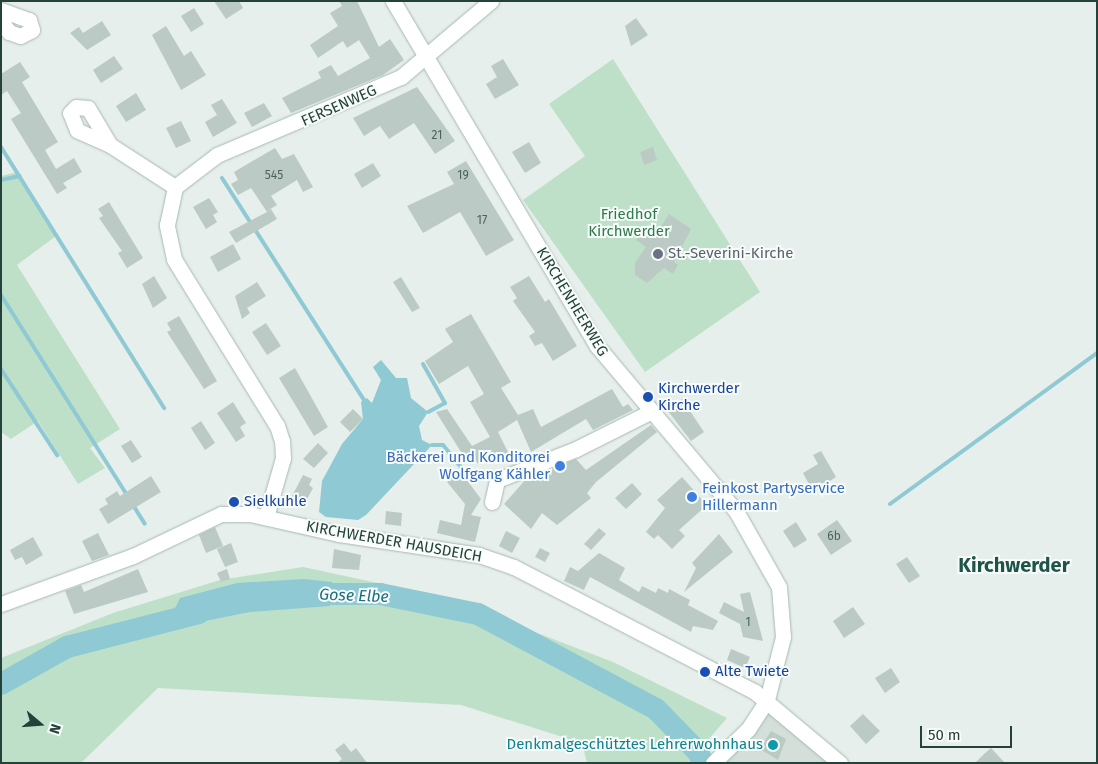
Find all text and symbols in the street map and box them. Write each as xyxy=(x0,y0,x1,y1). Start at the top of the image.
street label: FERSENWEG xyxy=(299,81,379,131)
house number: 21 xyxy=(432,129,442,143)
house number: 545 xyxy=(265,169,283,183)
house number: 19 xyxy=(457,169,469,183)
park label: Friedhof Kirchwerder xyxy=(588,205,670,240)
house number: 17 xyxy=(477,214,487,228)
street label: KIRCHENHEERWEG xyxy=(532,244,612,360)
place label: St.-Severini-Kirche xyxy=(668,245,793,263)
marker: St.-Severini-Kirche xyxy=(652,248,664,260)
place label: Kirchwerder Kirche xyxy=(658,379,740,414)
marker: Kirchwerder Kirche xyxy=(642,391,654,403)
place label: Bäckerei und Konditorei Wolfgang Kähler xyxy=(387,448,550,483)
marker: Bäckerei und Konditorei Wolfgang Kähler xyxy=(554,460,566,472)
place label: Feinkost Partyservice Hillermann xyxy=(702,479,845,514)
marker: Feinkost Partyservice Hillermann xyxy=(686,491,698,503)
place label: Sielkuhle xyxy=(244,493,307,511)
marker: Sielkuhle xyxy=(228,496,240,508)
street label: KIRCHWERDER HAUSDEICH xyxy=(305,518,483,566)
house number: 6b xyxy=(827,530,841,544)
district label: Kirchwerder xyxy=(958,553,1070,577)
water label: Gose Elbe xyxy=(319,585,389,607)
house number: 1 xyxy=(745,616,751,630)
place label: Alte Twiete xyxy=(715,663,789,681)
marker: Alte Twiete xyxy=(699,666,711,678)
north arrow xyxy=(15,699,65,749)
scale bar xyxy=(923,716,1016,748)
text: N xyxy=(45,722,64,736)
text: 50 m xyxy=(928,726,961,744)
place label: Denkmalgeschütztes Lehrerwohnhaus xyxy=(507,736,763,754)
marker: Denkmalgeschütztes Lehrerwohnhaus xyxy=(767,739,779,751)

